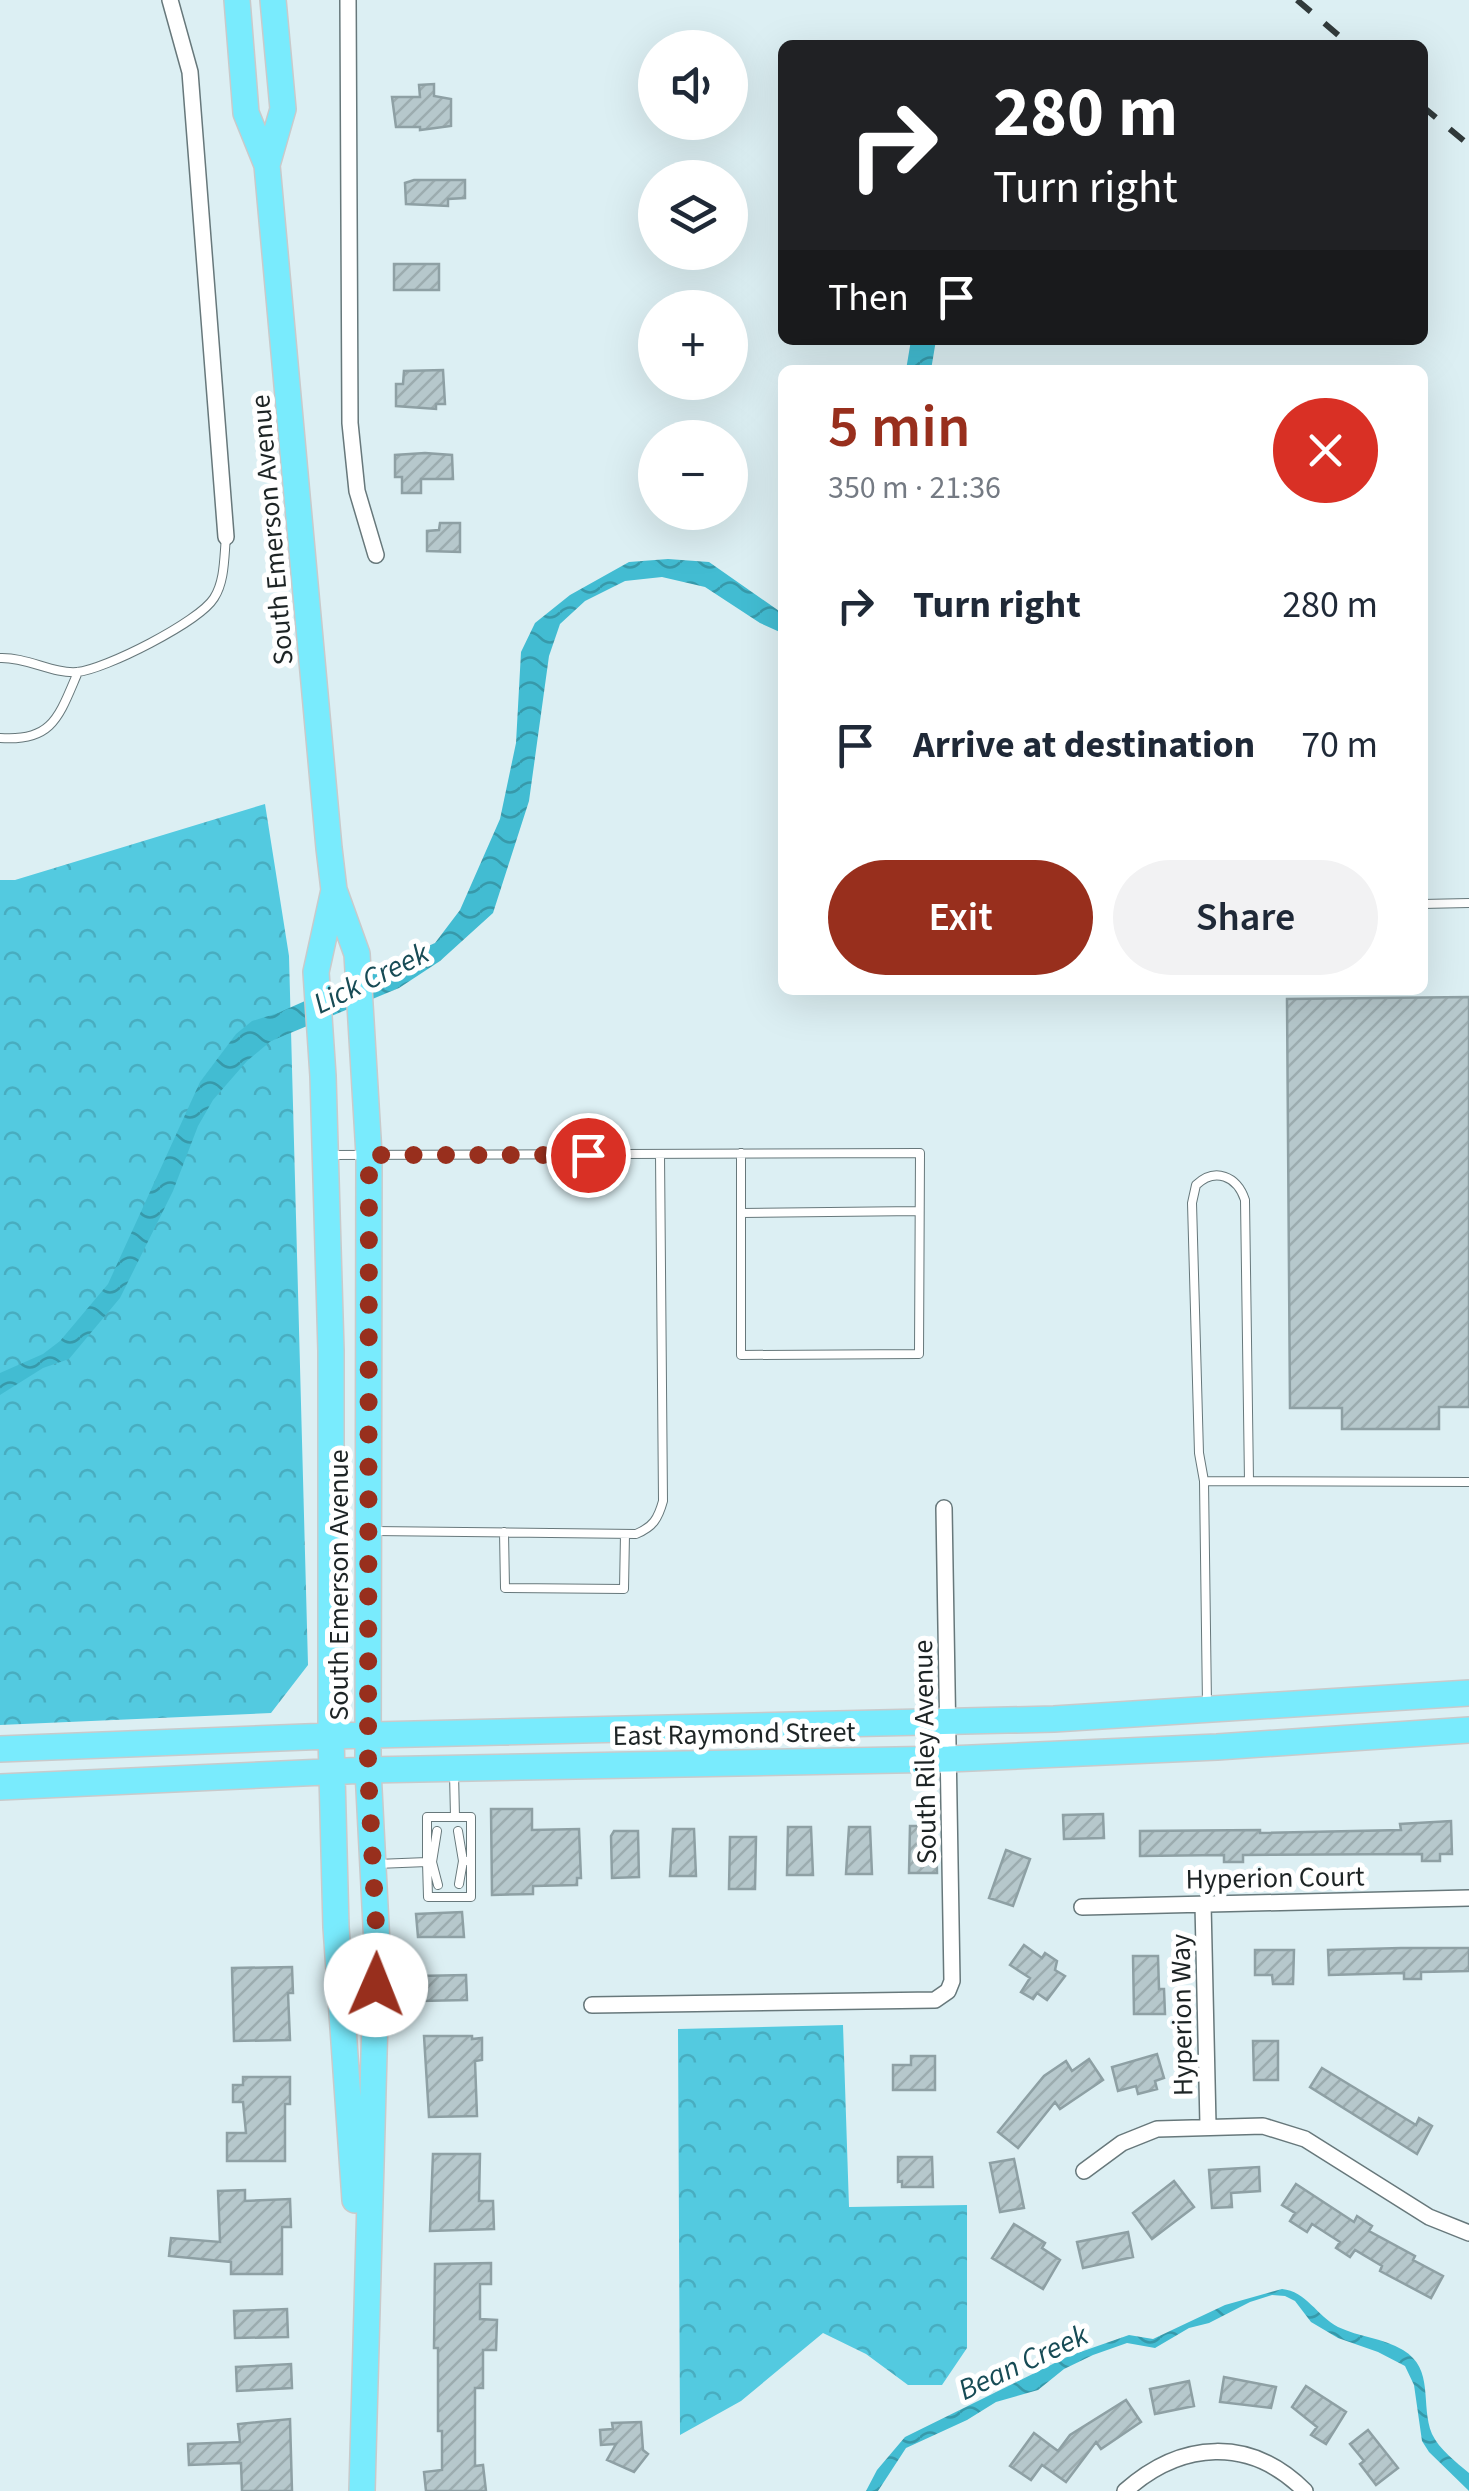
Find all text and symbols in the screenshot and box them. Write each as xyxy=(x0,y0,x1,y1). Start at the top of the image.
map controls xyxy=(638,30,748,530)
button: sound xyxy=(638,30,748,140)
text: 280 m xyxy=(993,63,1178,163)
icon: right xyxy=(828,80,958,210)
text: Turn right xyxy=(993,156,1178,220)
button: layers xyxy=(638,160,748,270)
icon: arrive xyxy=(929,270,984,325)
text: Then xyxy=(828,271,909,325)
button: + xyxy=(638,290,748,400)
text: 5 min xyxy=(828,385,971,470)
street label: South Emerson Avenue xyxy=(240,393,304,667)
button: close xyxy=(1273,398,1378,503)
button: − xyxy=(638,420,748,530)
text: 350 m · 21:36 xyxy=(828,465,1001,511)
icon: right xyxy=(828,578,883,633)
text: Turn right xyxy=(913,578,1081,632)
text: 280 m xyxy=(1282,578,1378,632)
icon: arrive xyxy=(828,718,883,773)
text: Arrive at destination xyxy=(913,718,1255,772)
text: 70 m xyxy=(1301,718,1378,772)
button: Exit xyxy=(828,860,1093,975)
button: Share xyxy=(1113,860,1378,975)
water label: Lick Creek xyxy=(306,932,437,1025)
pin xyxy=(546,1113,631,1198)
icon: arrive xyxy=(561,1128,616,1183)
street label: South Emerson Avenue xyxy=(319,1449,359,1721)
street label: South Riley Avenue xyxy=(903,1639,947,1865)
street label: East Raymond Street xyxy=(612,1712,856,1756)
street label: Hyperion Court xyxy=(1185,1856,1365,1900)
position arrow xyxy=(324,1933,428,2037)
street label: Hyperion Way xyxy=(1161,1934,1203,2096)
water label: Bean Creek xyxy=(951,2313,1096,2411)

